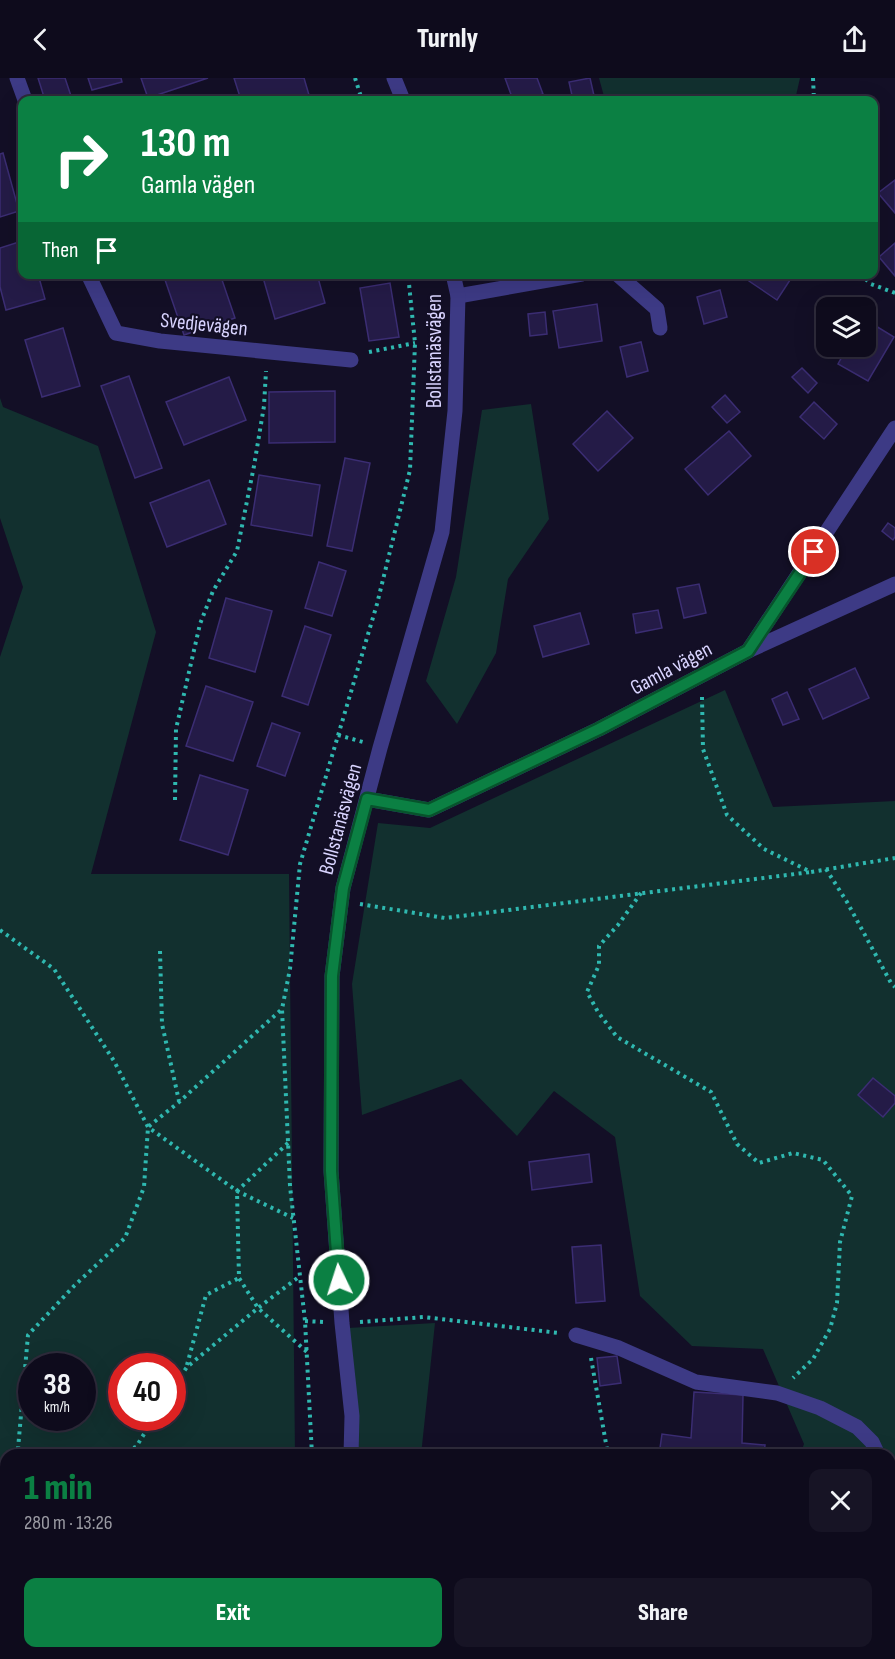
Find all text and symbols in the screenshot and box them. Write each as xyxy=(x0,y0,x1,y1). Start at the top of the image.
icon: back xyxy=(24,23,57,56)
text: Turnly xyxy=(417,23,478,55)
icon: share xyxy=(838,23,871,56)
text: 130 m xyxy=(141,118,231,169)
icon: right xyxy=(42,120,120,198)
text: Gamla vägen xyxy=(141,169,255,201)
icon: arrive xyxy=(90,234,123,267)
text: Then xyxy=(42,237,78,264)
street label: Bollstanäsvägen xyxy=(422,294,447,408)
map controls xyxy=(816,297,876,357)
button: layers xyxy=(816,297,876,357)
street label: Svedjevägen xyxy=(159,307,249,342)
pin xyxy=(788,526,839,577)
icon: arrive xyxy=(797,535,830,568)
street label: Gamla vägen xyxy=(626,637,716,700)
street label: Bollstanäsvägen xyxy=(314,761,367,877)
position arrow xyxy=(307,1248,371,1312)
speed limit sign: 40 xyxy=(108,1353,186,1431)
text: 38 xyxy=(43,1367,71,1403)
text: km/h xyxy=(44,1398,70,1417)
text: 1 min xyxy=(24,1467,92,1510)
button: close xyxy=(809,1469,872,1532)
text: 280 m · 13:26 xyxy=(24,1511,112,1535)
button: Exit xyxy=(24,1578,442,1647)
button: Share xyxy=(454,1578,872,1647)

